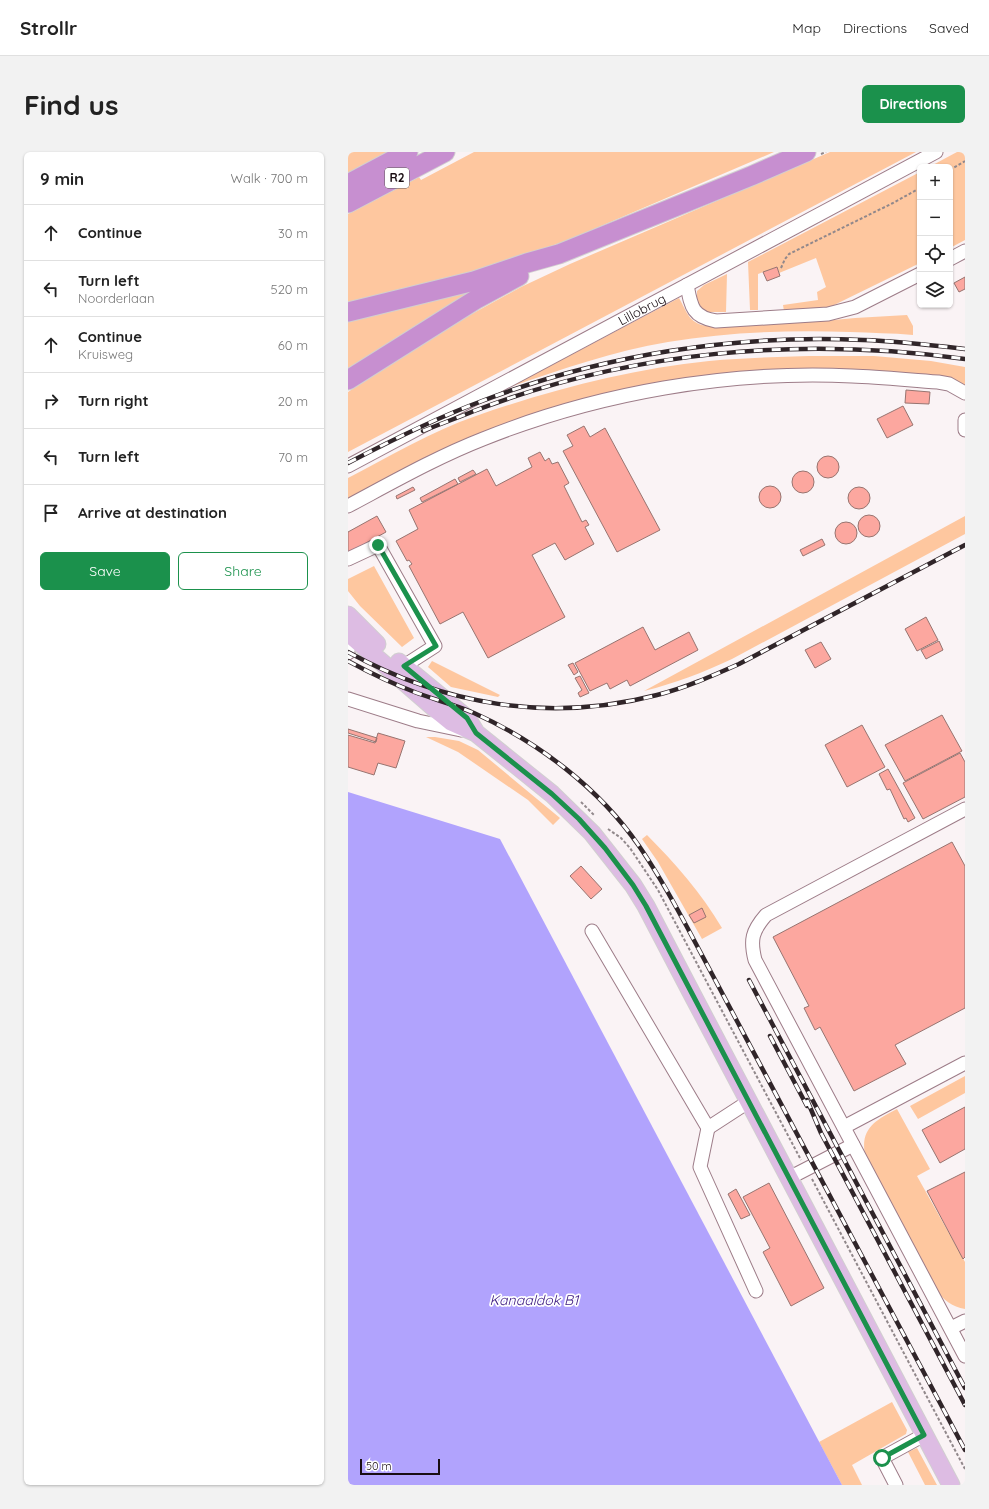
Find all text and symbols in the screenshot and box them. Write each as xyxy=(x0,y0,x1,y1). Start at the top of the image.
text: Strollr xyxy=(20,16,77,40)
text: Map xyxy=(792,19,821,37)
text: Directions xyxy=(843,19,907,37)
text: Saved xyxy=(929,19,969,37)
button: Directions xyxy=(862,85,965,123)
text: Find us xyxy=(24,87,118,122)
map controls xyxy=(917,164,953,308)
button: + xyxy=(917,164,953,200)
text: 9 min xyxy=(40,168,84,189)
road number: R2 xyxy=(385,168,409,188)
text: Walk · 700 m xyxy=(231,170,308,186)
button: − xyxy=(917,200,953,236)
icon: ahead xyxy=(40,222,62,244)
text: Continue xyxy=(78,223,142,242)
text: 30 m xyxy=(278,225,308,241)
button: locate xyxy=(917,236,953,272)
text: Turn left xyxy=(78,271,140,290)
button: layers xyxy=(917,272,953,308)
icon: left xyxy=(40,278,62,300)
text: 520 m xyxy=(271,281,308,297)
text: Noorderlaan xyxy=(78,290,155,306)
street label: Lillobrug xyxy=(615,290,668,328)
text: Continue xyxy=(78,327,142,346)
icon: ahead xyxy=(40,334,62,356)
text: 60 m xyxy=(278,337,308,353)
text: Kruisweg xyxy=(78,346,133,362)
icon: right xyxy=(40,390,62,412)
text: Turn right xyxy=(78,391,149,410)
text: 20 m xyxy=(278,393,308,409)
icon: left xyxy=(40,446,62,468)
text: Turn left xyxy=(78,447,140,466)
text: 70 m xyxy=(278,449,308,465)
icon: arrive xyxy=(40,502,62,524)
text: Arrive at destination xyxy=(78,503,227,522)
route end xyxy=(369,536,387,554)
button: Save xyxy=(40,552,170,590)
button: Share xyxy=(178,552,308,590)
water label: Kanaaldok B1 xyxy=(490,1291,579,1309)
route start xyxy=(873,1449,891,1467)
scale bar xyxy=(360,1457,440,1476)
text: 50 m xyxy=(366,1459,392,1473)

